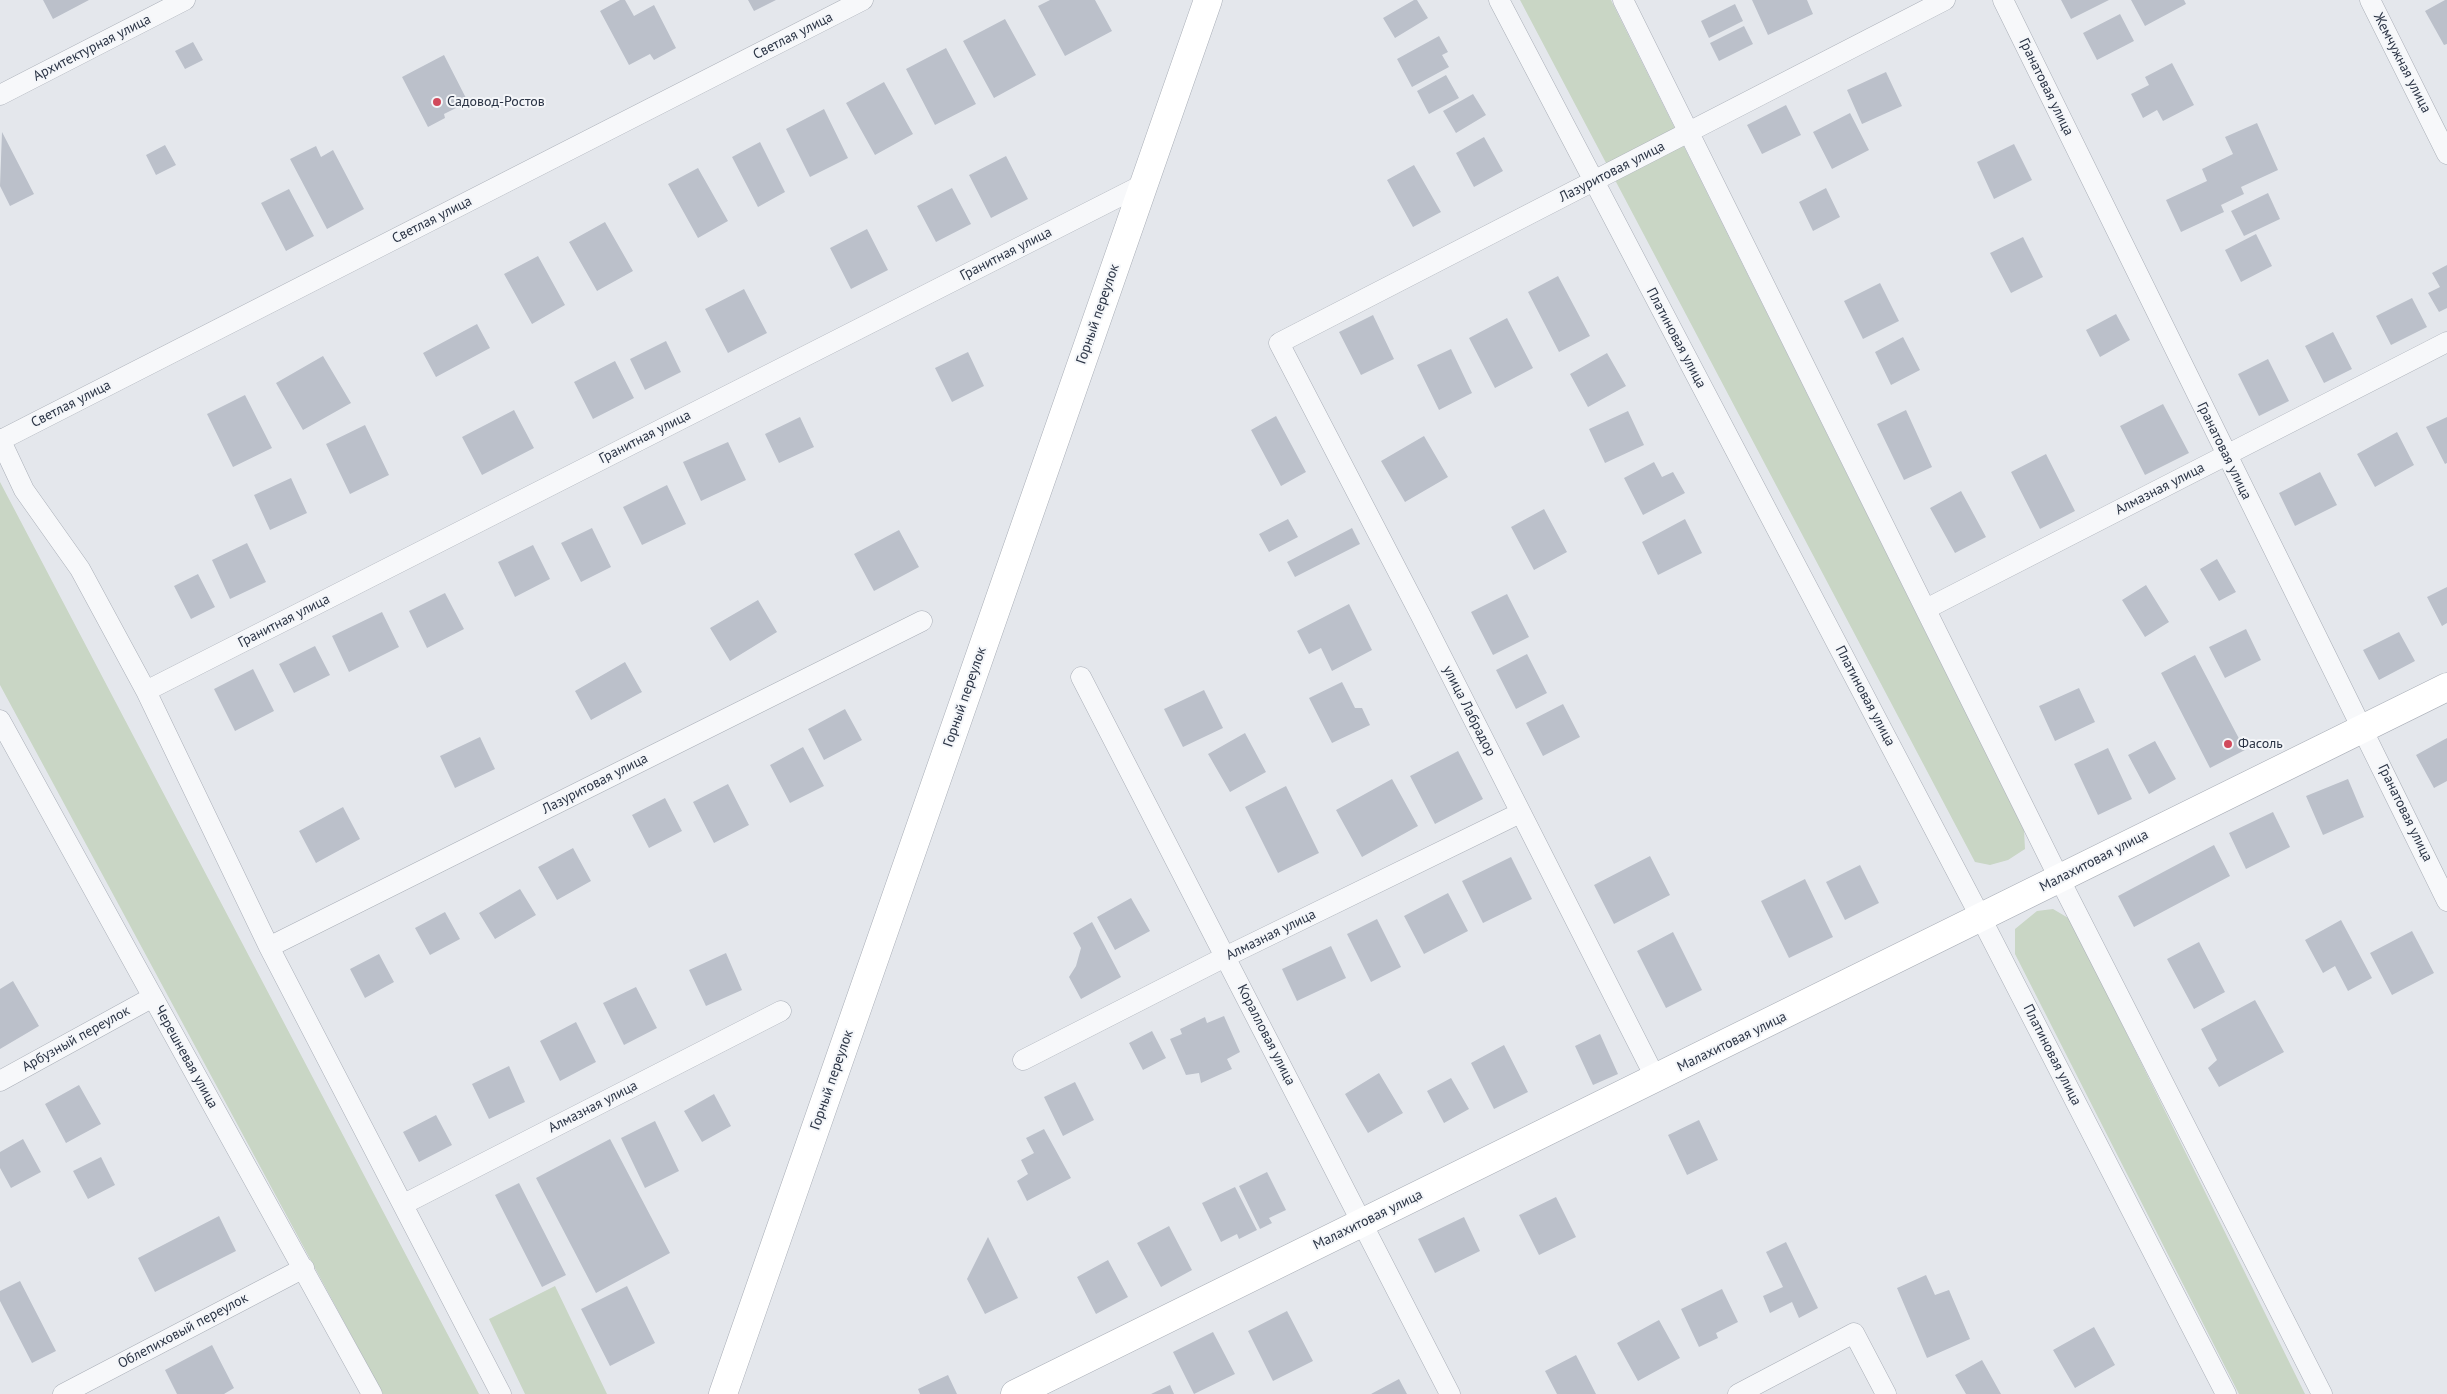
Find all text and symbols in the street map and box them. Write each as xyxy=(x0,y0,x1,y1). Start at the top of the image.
street label: Светлая улица xyxy=(750,9,836,63)
street label: Жемчужная улица xyxy=(2370,10,2434,116)
street label: Архитектурная улица xyxy=(30,11,154,85)
street label: Гранатовая улица xyxy=(2015,35,2077,139)
place label: Садовод-Ростов xyxy=(447,94,545,110)
marker: Садовод-Ростов xyxy=(431,96,443,108)
street label: Лазуритовая улица xyxy=(1556,138,1668,206)
street label: Светлая улица xyxy=(389,193,475,247)
street label: Гранитная улица xyxy=(957,224,1055,284)
street label: Горный переулок xyxy=(1073,262,1123,366)
street label: Платиновая улица xyxy=(1642,285,1710,391)
street label: Светлая улица xyxy=(28,377,114,431)
street label: Гранатовая улица xyxy=(2193,399,2255,503)
street label: Гранитная улица xyxy=(596,407,694,467)
street label: Алмазная улица xyxy=(2113,459,2207,519)
street label: Гранитная улица xyxy=(235,591,333,651)
street label: Платиновая улица xyxy=(1831,643,1899,749)
street label: Горный переулок xyxy=(940,645,990,749)
street label: улица Лабрадор xyxy=(1439,663,1499,759)
place label: Фасоль xyxy=(2238,736,2283,752)
marker: Фасоль xyxy=(2222,738,2234,750)
street label: Лазуритовая улица xyxy=(539,750,651,818)
street label: Гранатовая улица xyxy=(2374,761,2436,865)
street label: Малахитовая улица xyxy=(2037,826,2151,896)
street label: Алмазная улица xyxy=(1223,906,1319,964)
street label: Коралловая улица xyxy=(1233,982,1299,1088)
street label: Арбузный переулок xyxy=(19,1002,133,1076)
street label: Платиновая улица xyxy=(2019,1002,2085,1108)
street label: Черешневая улица xyxy=(151,1003,221,1111)
street label: Малахитовая улица xyxy=(1675,1008,1789,1076)
street label: Горный переулок xyxy=(807,1028,857,1132)
street label: Алмазная улица xyxy=(546,1077,640,1137)
street label: Малахитовая улица xyxy=(1311,1186,1425,1254)
street label: Облепиховый переулок xyxy=(115,1290,251,1372)

